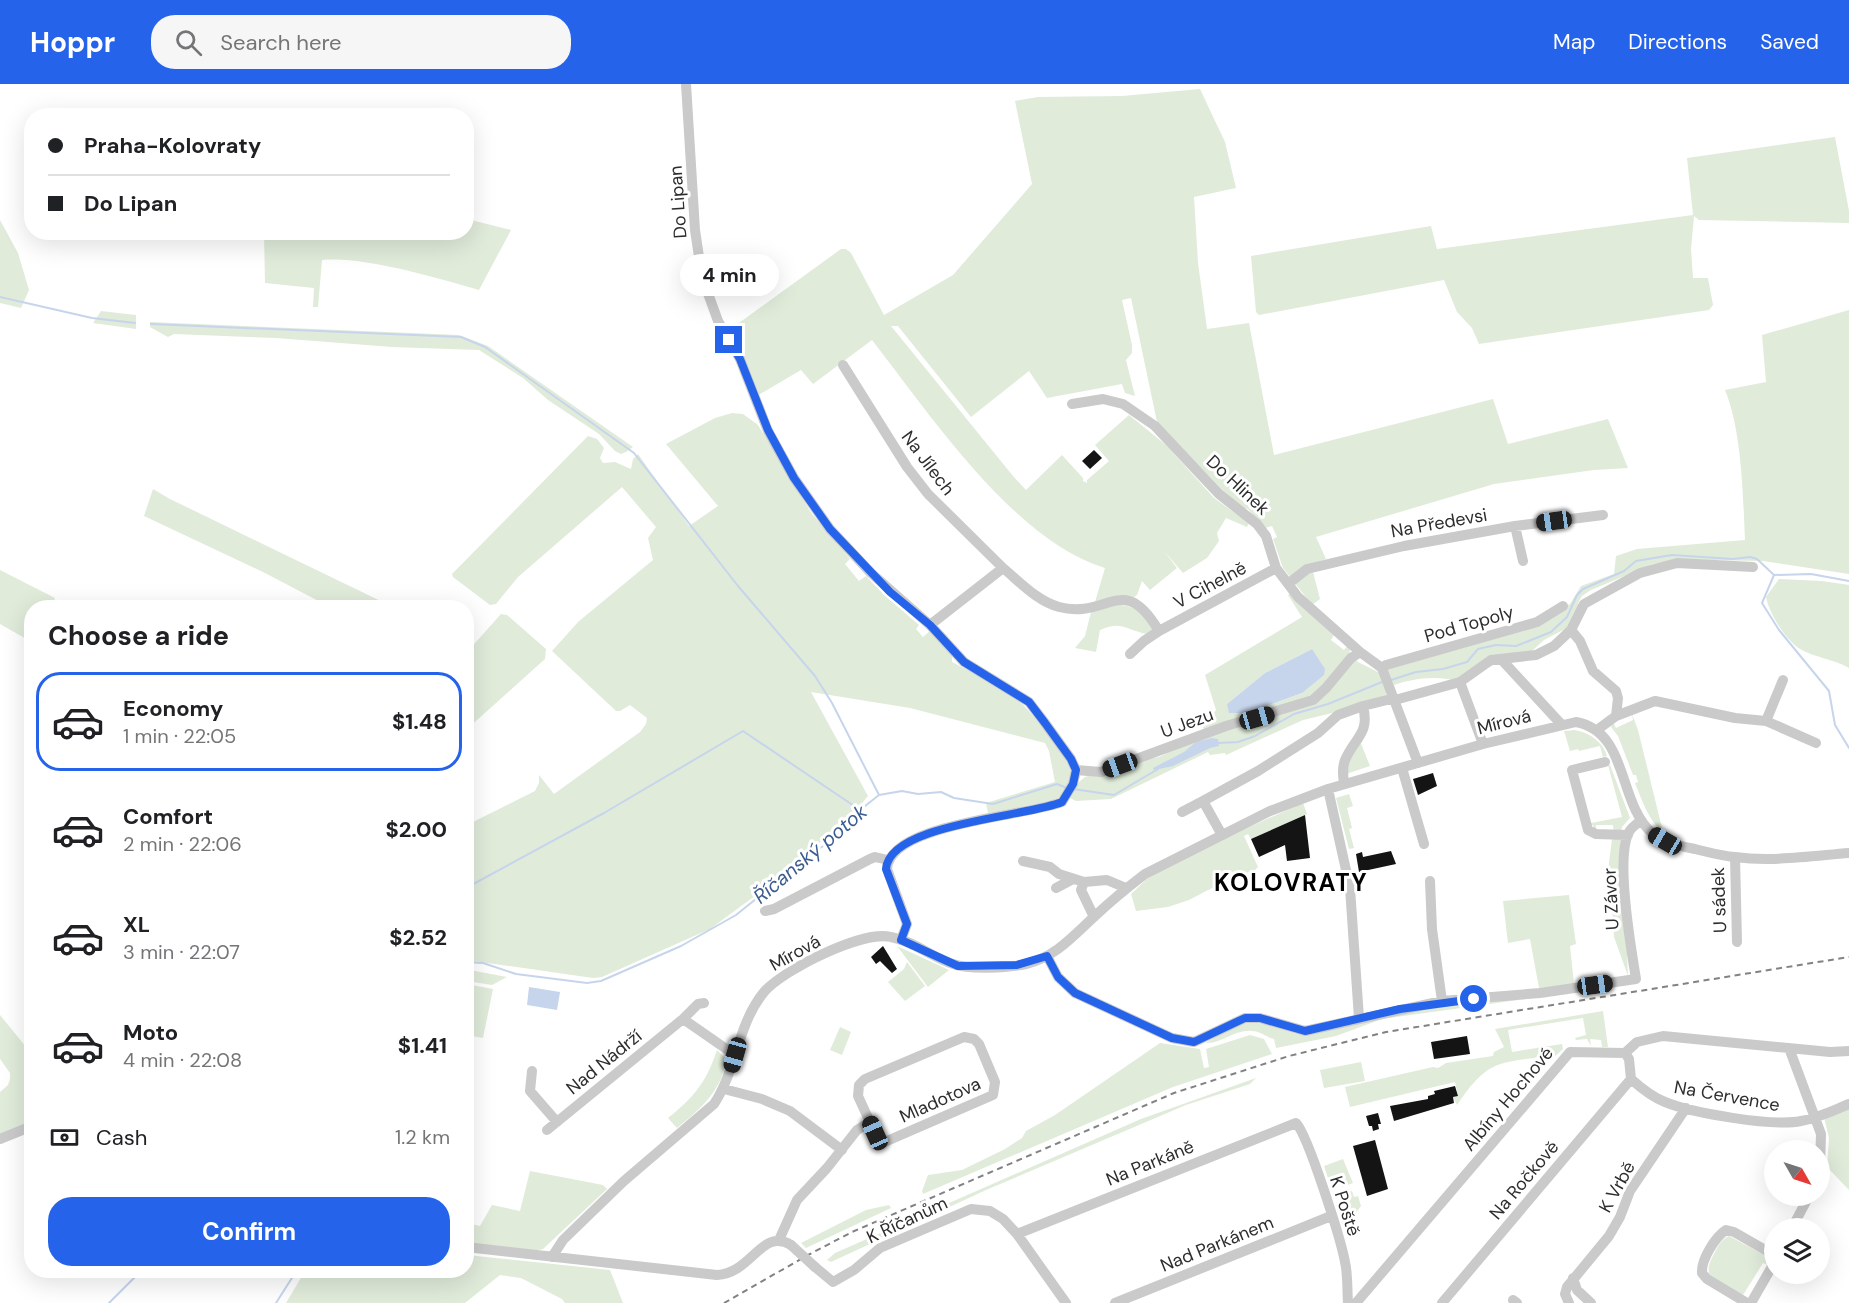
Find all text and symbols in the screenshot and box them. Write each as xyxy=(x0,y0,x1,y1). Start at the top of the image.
search box xyxy=(151,15,571,69)
text: Hoppr xyxy=(30,24,115,61)
icon: search xyxy=(172,26,205,59)
text: Search here xyxy=(220,28,342,57)
text: Map xyxy=(1553,28,1595,56)
text: Directions xyxy=(1628,28,1727,56)
text: Saved xyxy=(1760,28,1819,56)
text: Praha-Kolovraty xyxy=(84,131,261,160)
street label: Do Lipan xyxy=(663,165,693,239)
text: Do Lipan xyxy=(84,189,177,218)
callout: 4 min xyxy=(680,253,778,295)
text: 4 min xyxy=(702,262,757,288)
route end xyxy=(715,326,742,353)
street label: Na Jílech xyxy=(896,426,960,500)
street label: Do Hlinek xyxy=(1201,450,1275,520)
street label: Na Předevsi xyxy=(1389,503,1489,543)
car xyxy=(1535,510,1573,532)
street label: V Cihelně xyxy=(1169,556,1251,614)
street label: Pod Topoly xyxy=(1422,600,1516,648)
text: Choose a ride xyxy=(48,618,229,653)
text: Economy xyxy=(123,694,223,723)
icon: car xyxy=(51,695,105,749)
street label: U Jezu xyxy=(1157,702,1217,744)
car xyxy=(1237,704,1277,732)
street label: Mírová xyxy=(1475,704,1533,740)
text: $1.48 xyxy=(392,707,447,736)
text: 1 min · 22:05 xyxy=(123,723,236,749)
car xyxy=(1100,750,1140,780)
water label: Říčanský potok xyxy=(748,798,873,909)
text: Comfort xyxy=(123,802,213,831)
icon: car xyxy=(51,803,105,857)
text: $2.00 xyxy=(385,815,447,844)
car xyxy=(1645,824,1685,858)
text: 2 min · 22:06 xyxy=(123,831,242,857)
district label: KOLOVRATY xyxy=(1214,867,1368,898)
street label: U Závor xyxy=(1597,867,1625,931)
street label: U sádek xyxy=(1706,867,1732,933)
text: XL xyxy=(123,910,150,939)
icon: car xyxy=(51,911,105,965)
text: $2.52 xyxy=(389,923,447,952)
street label: Mírová xyxy=(765,929,825,977)
text: 3 min · 22:07 xyxy=(123,939,240,965)
car xyxy=(1576,974,1614,996)
route start xyxy=(1460,985,1487,1012)
text: Moto xyxy=(123,1018,178,1047)
icon: car xyxy=(51,1019,105,1073)
street label: Nad Nádrží xyxy=(561,1024,647,1100)
text: $1.41 xyxy=(398,1031,447,1060)
car xyxy=(721,1035,749,1075)
street label: Albíny Hochové xyxy=(1457,1042,1559,1156)
text: 4 min · 22:08 xyxy=(123,1047,242,1073)
street label: Mladotova xyxy=(896,1071,984,1129)
street label: Na Července xyxy=(1672,1075,1782,1117)
car xyxy=(859,1113,891,1153)
icon: cash xyxy=(48,1121,81,1154)
text: Cash xyxy=(96,1123,147,1152)
text: 1.2 km xyxy=(395,1124,450,1150)
street label: Na Parkáně xyxy=(1102,1134,1198,1192)
street label: Na Ročkově xyxy=(1484,1135,1564,1225)
north arrow xyxy=(1764,1140,1830,1206)
map controls xyxy=(1764,1140,1830,1284)
street label: K Vrbě xyxy=(1593,1157,1641,1217)
street label: K Poště xyxy=(1324,1173,1366,1239)
street label: K Říčanům xyxy=(863,1191,951,1249)
button: Confirm xyxy=(48,1197,450,1266)
street label: Nad Parkánem xyxy=(1157,1210,1277,1278)
button: layers xyxy=(1764,1218,1830,1284)

